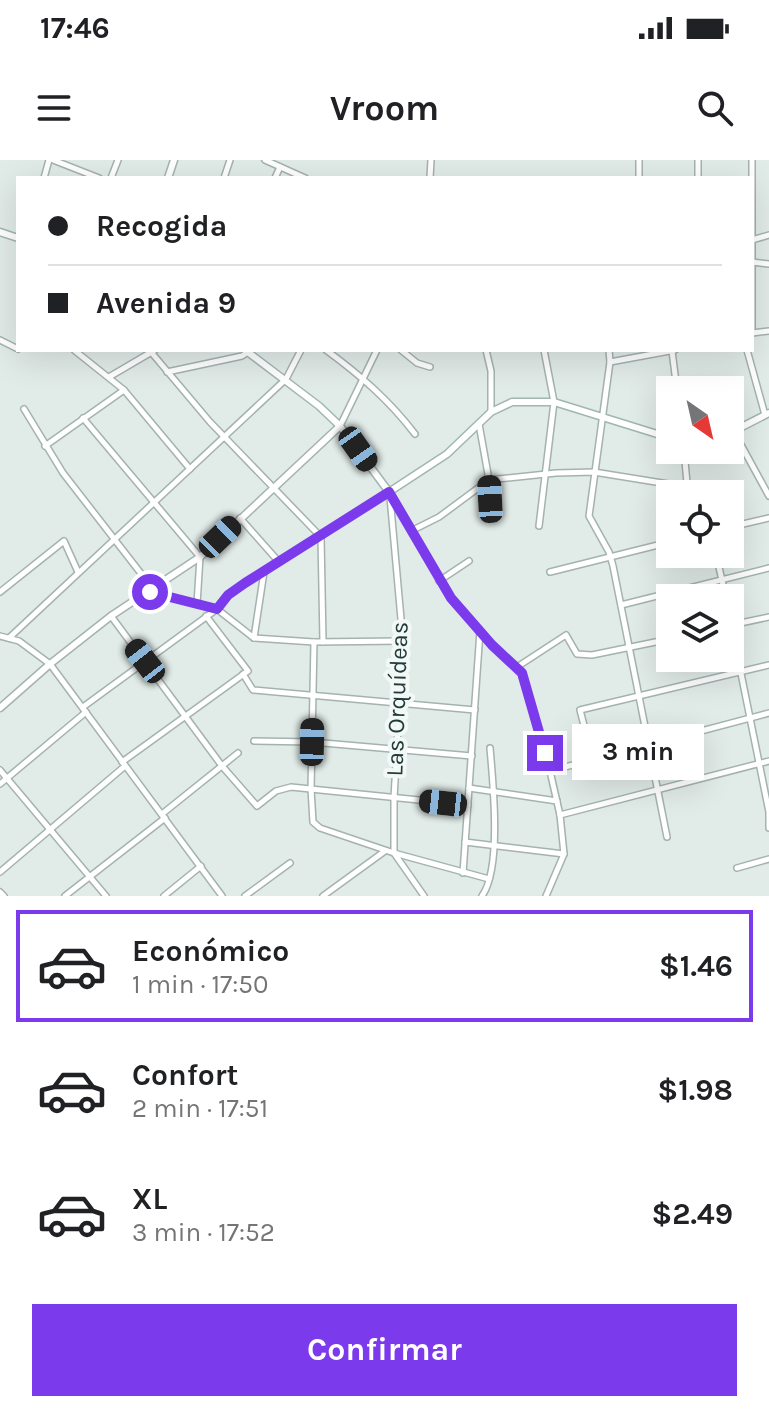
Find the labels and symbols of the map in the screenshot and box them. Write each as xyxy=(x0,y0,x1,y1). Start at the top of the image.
north arrow xyxy=(656,376,744,464)
car xyxy=(334,422,382,476)
car xyxy=(477,474,503,524)
car xyxy=(194,512,246,562)
route start xyxy=(132,574,168,610)
street label: Las Orquídeas xyxy=(380,621,414,777)
car xyxy=(121,635,169,687)
car xyxy=(300,718,324,766)
callout: 3 min xyxy=(573,725,705,781)
route end xyxy=(527,735,563,771)
car xyxy=(418,789,468,817)

